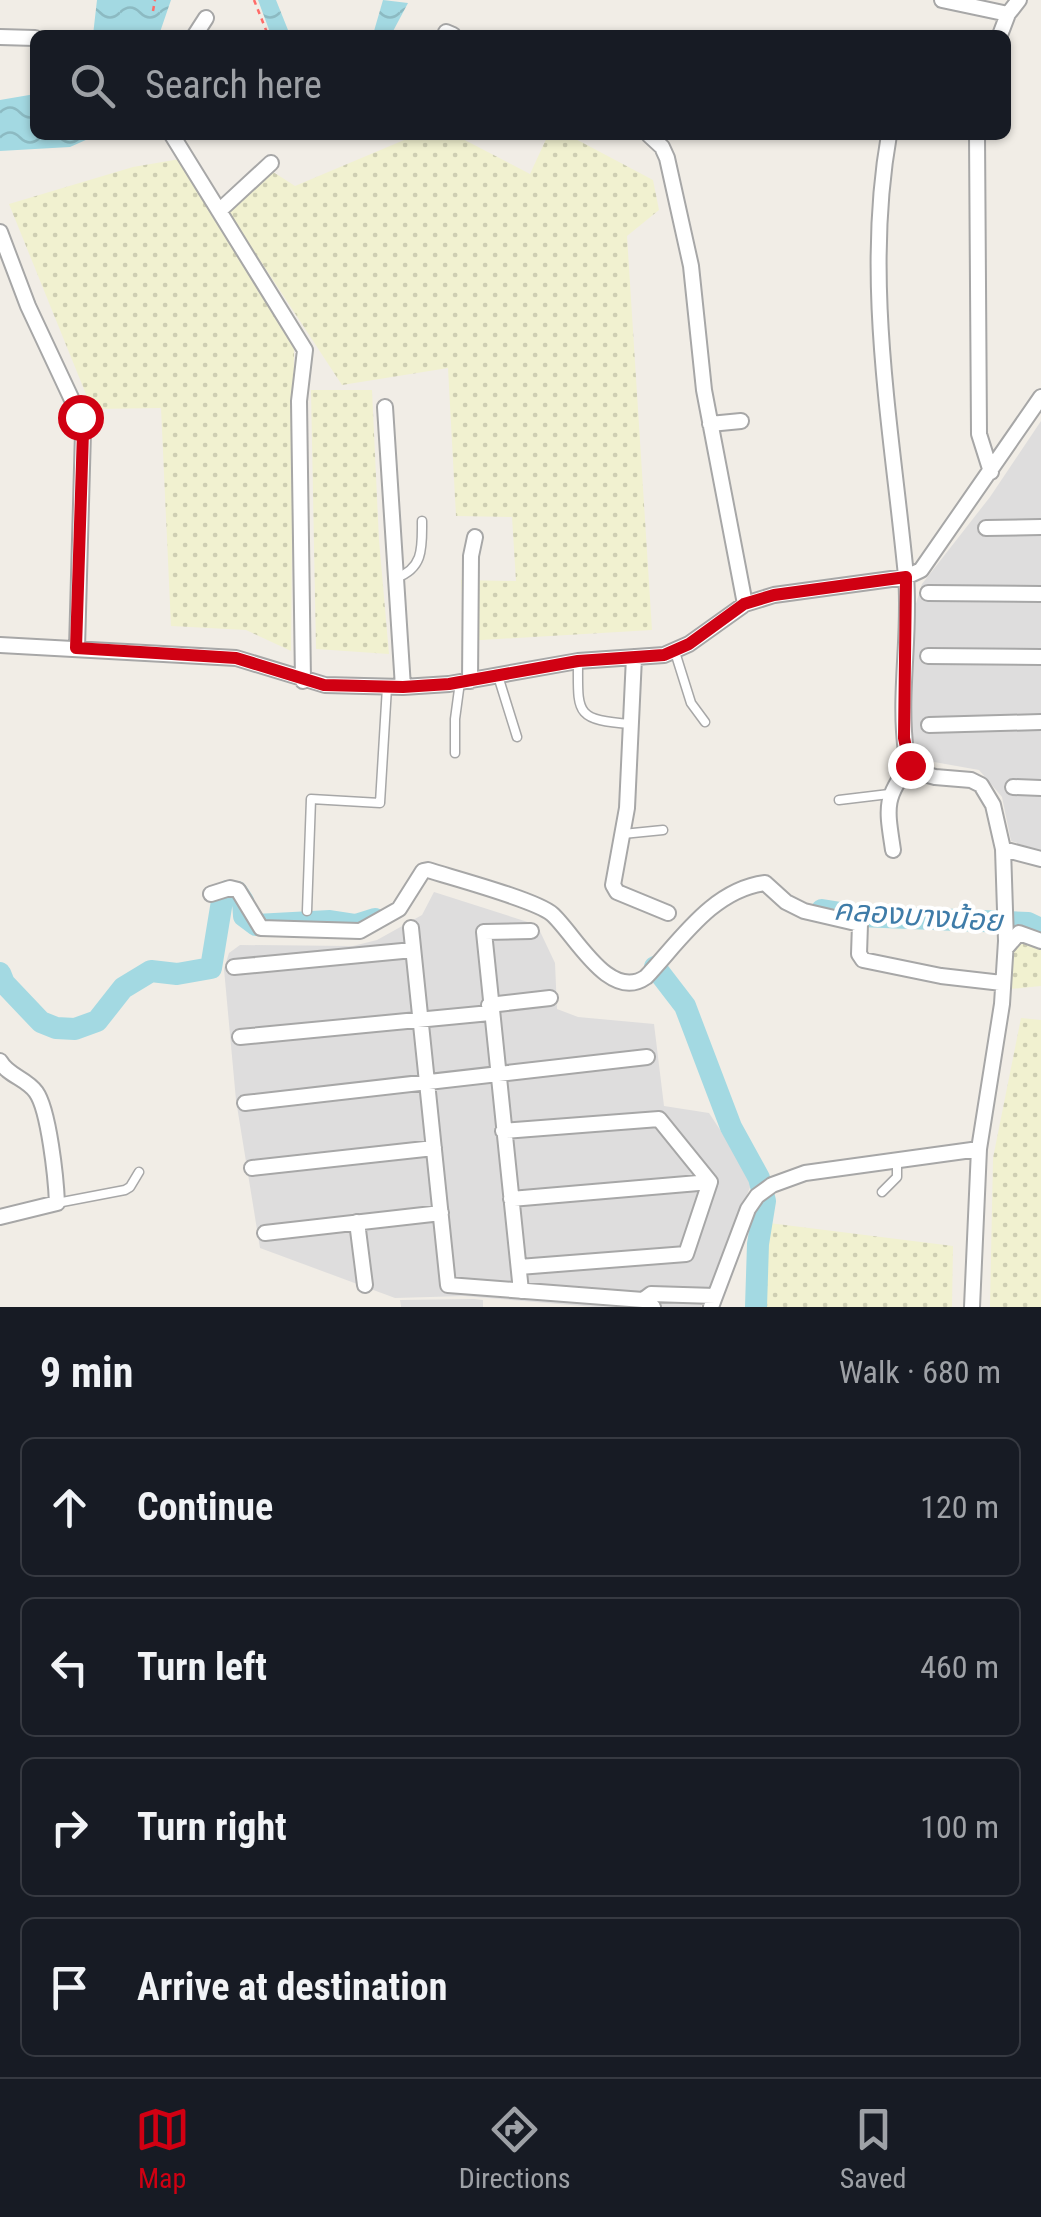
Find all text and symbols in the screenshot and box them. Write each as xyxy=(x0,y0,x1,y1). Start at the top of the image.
search box xyxy=(30,30,1011,140)
icon: search xyxy=(65,58,120,113)
text: Search here xyxy=(145,63,322,107)
route start xyxy=(58,395,104,441)
route end xyxy=(888,743,934,789)
water label: คลองบางน้อย xyxy=(833,892,1006,938)
text: 9 min xyxy=(40,1348,133,1397)
text: Walk · 680 m xyxy=(839,1353,1001,1391)
icon: ahead xyxy=(42,1480,97,1535)
text: Continue xyxy=(137,1485,273,1529)
text: 120 m xyxy=(920,1488,999,1526)
icon: left xyxy=(42,1640,97,1695)
text: Turn left xyxy=(137,1645,267,1689)
text: 460 m xyxy=(920,1648,999,1686)
icon: right xyxy=(42,1800,97,1855)
text: Turn right xyxy=(137,1805,287,1849)
text: 100 m xyxy=(920,1808,999,1846)
icon: arrive xyxy=(42,1960,97,2015)
text: Arrive at destination xyxy=(137,1965,447,2009)
tab: Map xyxy=(135,2102,190,2195)
tab: Directions xyxy=(459,2102,571,2195)
tab: Saved xyxy=(840,2102,906,2195)

